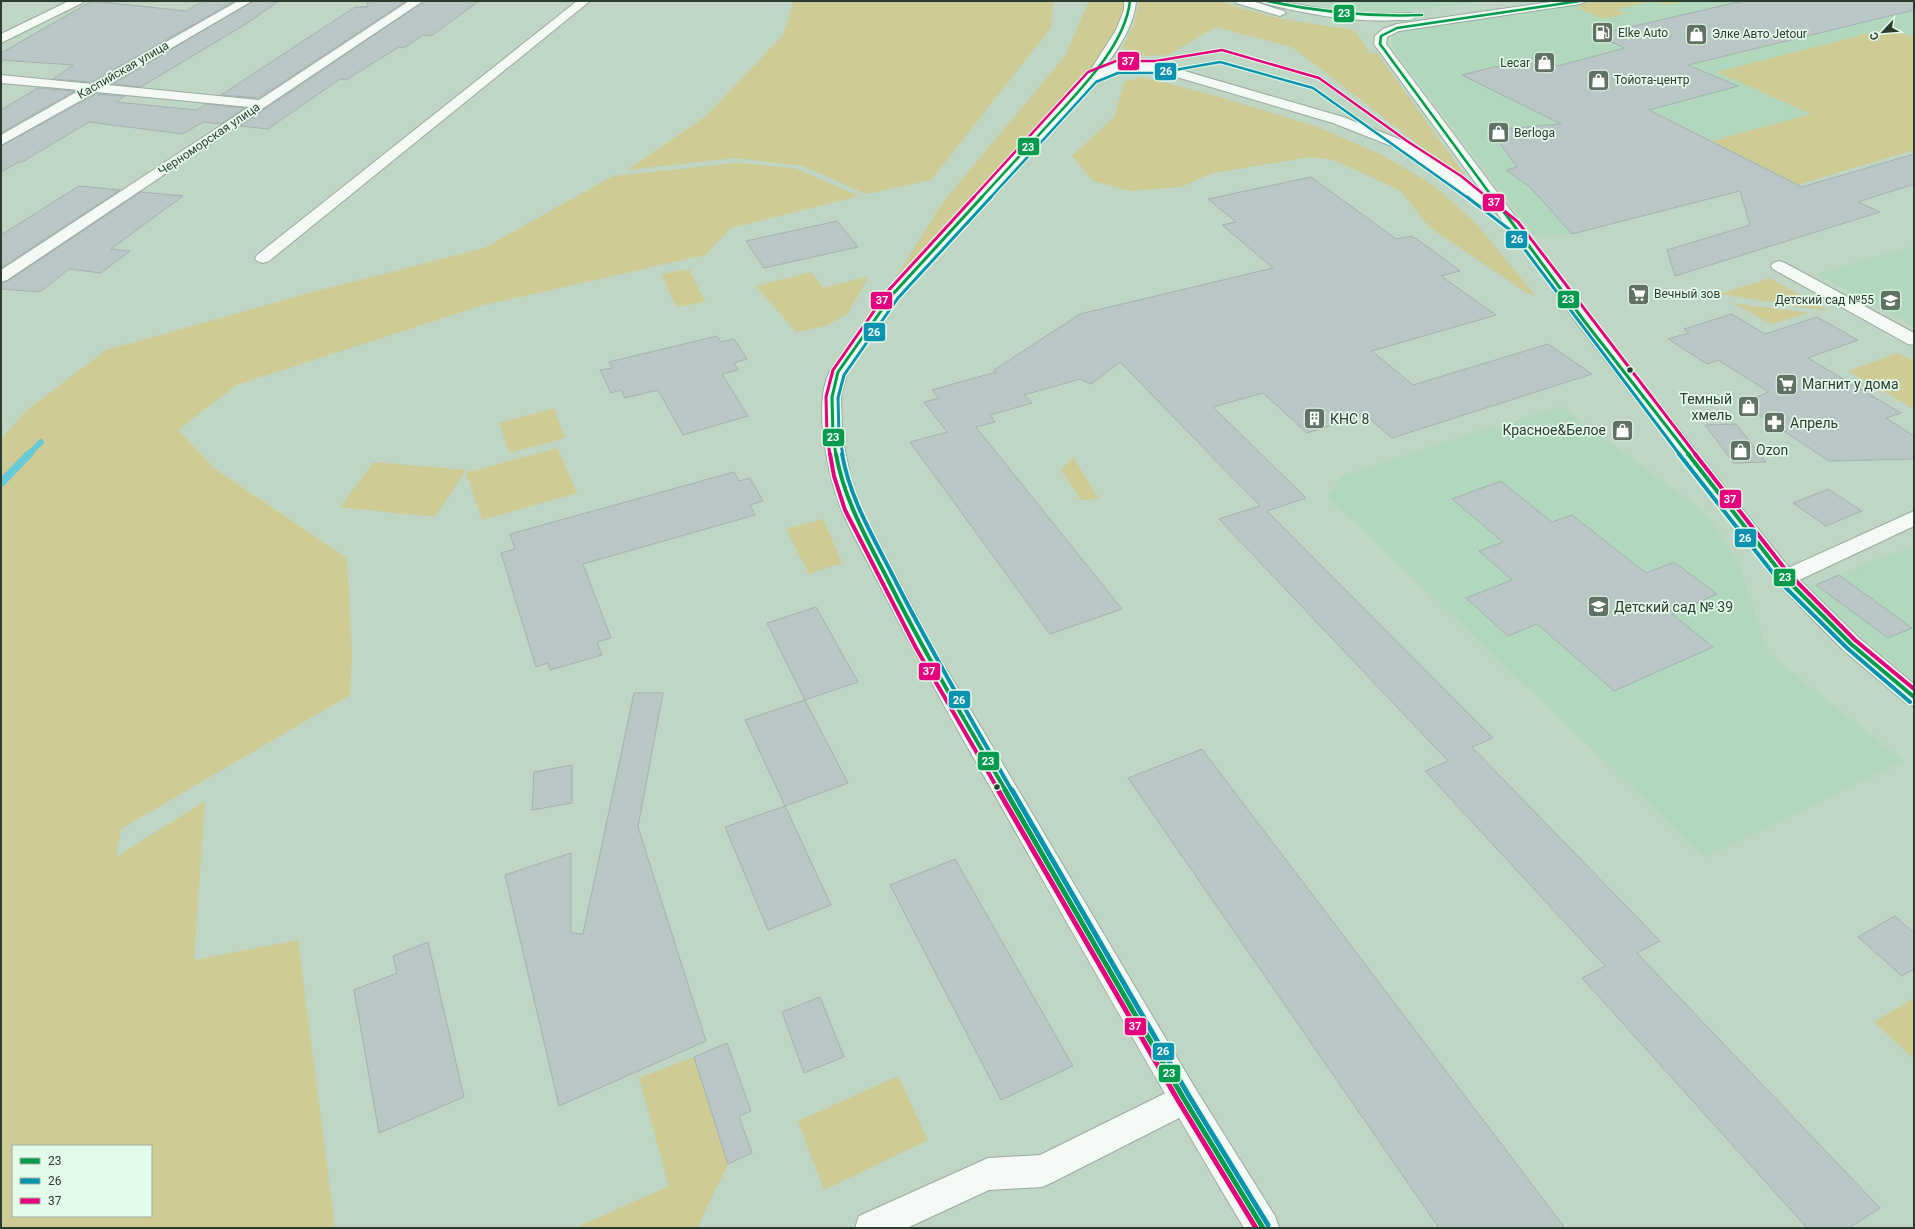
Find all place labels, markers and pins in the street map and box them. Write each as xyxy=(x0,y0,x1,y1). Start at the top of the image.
fuel station icon: Elke Auto xyxy=(1589,20,1615,46)
shop icon: Элке Авто Jetour xyxy=(1684,21,1710,47)
place label: Elke Auto xyxy=(1618,26,1668,40)
place label: Элке Авто Jetour xyxy=(1712,27,1807,41)
shop icon: Lecar xyxy=(1532,50,1558,76)
place label: Lecar xyxy=(1500,56,1530,70)
shop icon: Тойота-центр xyxy=(1586,67,1612,93)
place label: Тойота-центр xyxy=(1614,73,1690,87)
shop icon: Berloga xyxy=(1485,120,1511,146)
place label: Berloga xyxy=(1514,126,1555,140)
supermarket icon: Вечный зов xyxy=(1625,281,1651,307)
place label: Вечный зов xyxy=(1654,287,1720,301)
school or university icon: Детский сад №55 xyxy=(1877,287,1903,313)
place label: Детский сад №55 xyxy=(1775,293,1874,307)
unlabelled marker xyxy=(1625,365,1635,375)
supermarket icon: Магнит у дома xyxy=(1774,371,1800,397)
place label: Магнит у дома xyxy=(1802,376,1899,392)
place label: Темный хмель xyxy=(1679,391,1732,423)
shop icon: Темный хмель xyxy=(1735,394,1761,420)
building icon: КНС 8 xyxy=(1301,406,1327,432)
pharmacy icon: Апрель xyxy=(1762,410,1788,436)
place label: КНС 8 xyxy=(1330,411,1370,427)
place label: Апрель xyxy=(1790,415,1838,431)
shop icon: Красное&Белое xyxy=(1609,417,1635,443)
place label: Красное&Белое xyxy=(1502,422,1606,438)
shop icon: Ozon xyxy=(1727,437,1753,463)
place label: Ozon xyxy=(1756,442,1788,458)
school or university icon: Детский сад № 39 xyxy=(1585,594,1611,620)
place label: Детский сад № 39 xyxy=(1614,599,1733,615)
unlabelled marker xyxy=(992,782,1002,792)

